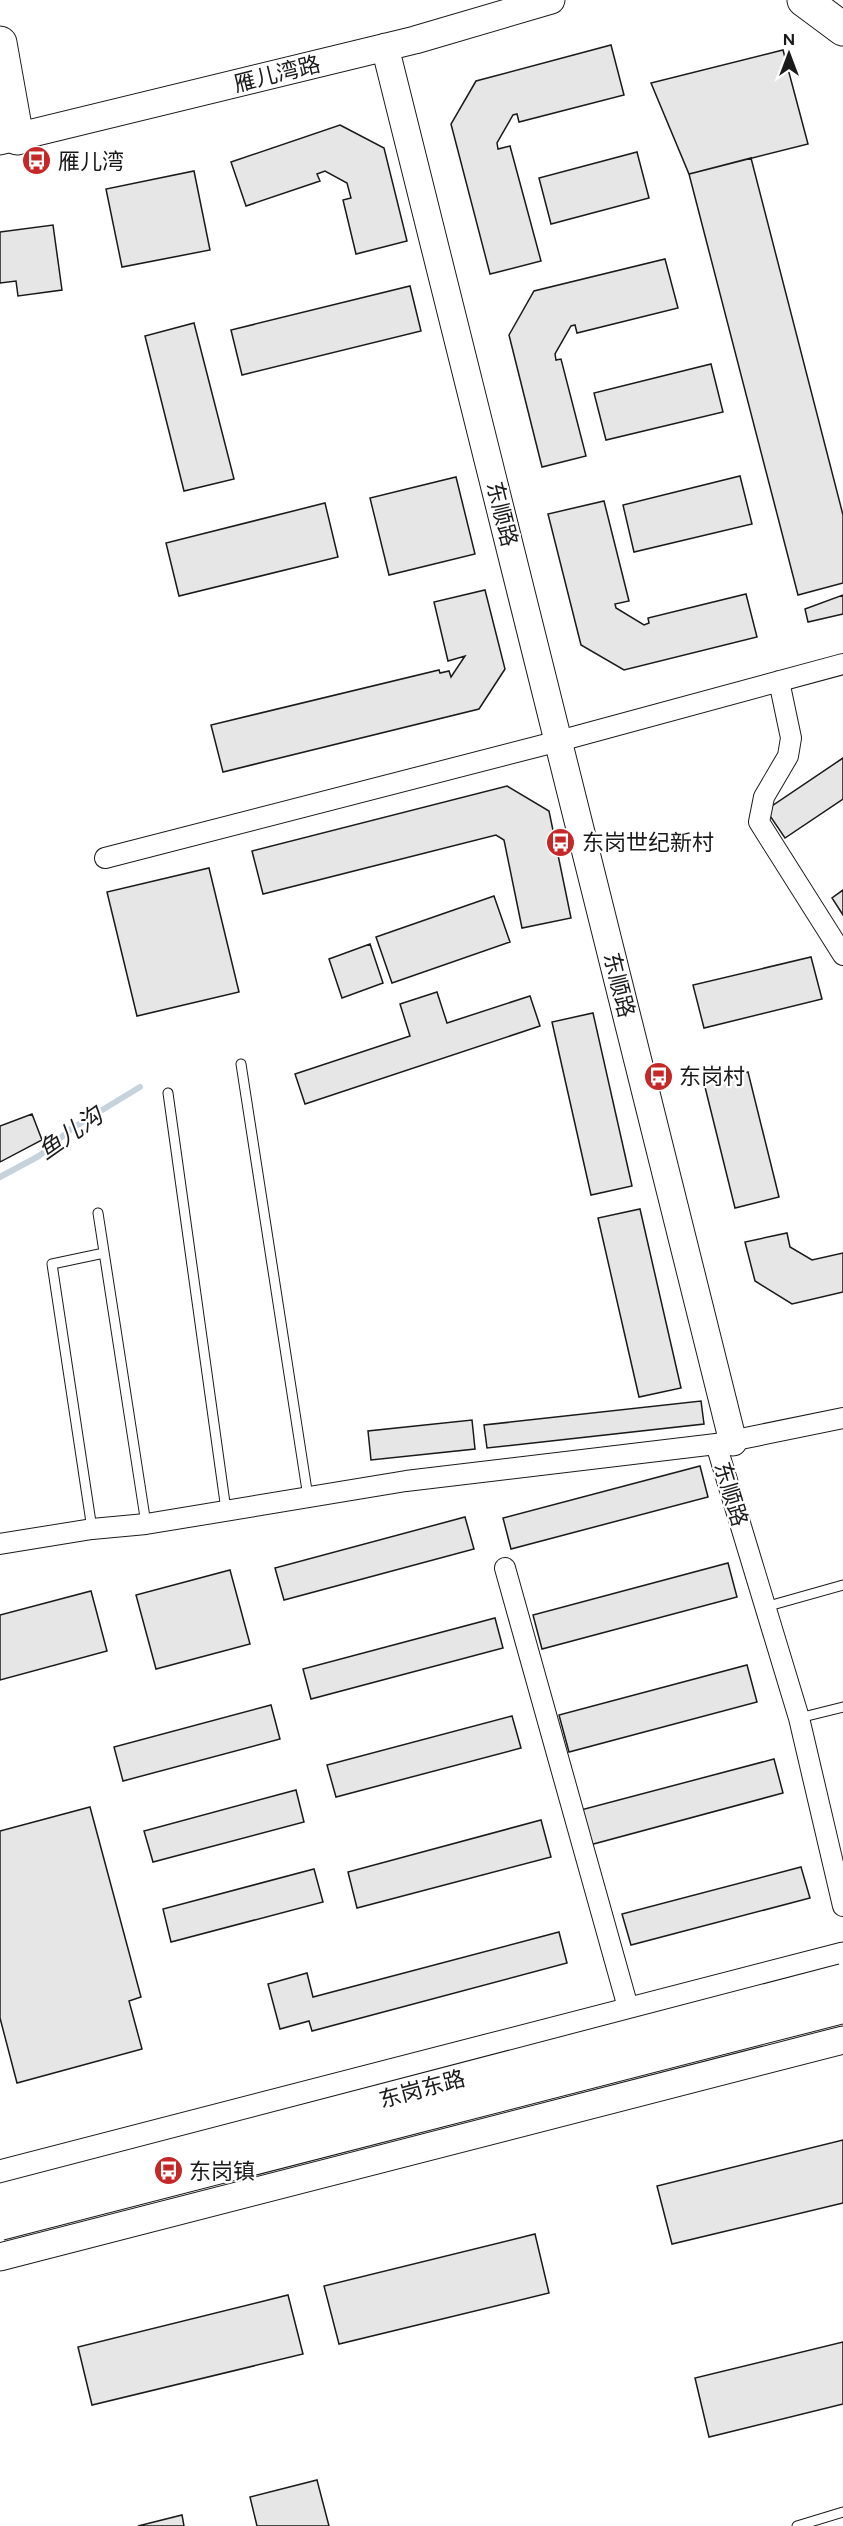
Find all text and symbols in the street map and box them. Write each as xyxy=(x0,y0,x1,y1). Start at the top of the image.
north arrow xyxy=(759,24,819,84)
text: N xyxy=(783,30,795,49)
street label: 雁儿湾路 xyxy=(231,50,323,98)
bus stop icon: 雁儿湾 xyxy=(21,145,53,177)
place label: 雁儿湾 xyxy=(58,148,124,175)
street label: 东顺路 xyxy=(481,479,523,549)
bus stop icon: 东岗世纪新村 xyxy=(545,826,577,858)
place label: 东岗世纪新村 xyxy=(582,829,714,856)
street label: 东顺路 xyxy=(598,950,640,1020)
bus stop icon: 东岗村 xyxy=(642,1060,674,1092)
place label: 东岗村 xyxy=(679,1063,745,1090)
water label: 鱼儿沟 xyxy=(32,1099,110,1166)
street label: 东顺路 xyxy=(708,1458,754,1530)
street label: 东岗东路 xyxy=(376,2065,468,2113)
bus stop icon: 东岗镇 xyxy=(152,2155,184,2187)
place label: 东岗镇 xyxy=(189,2158,255,2185)

